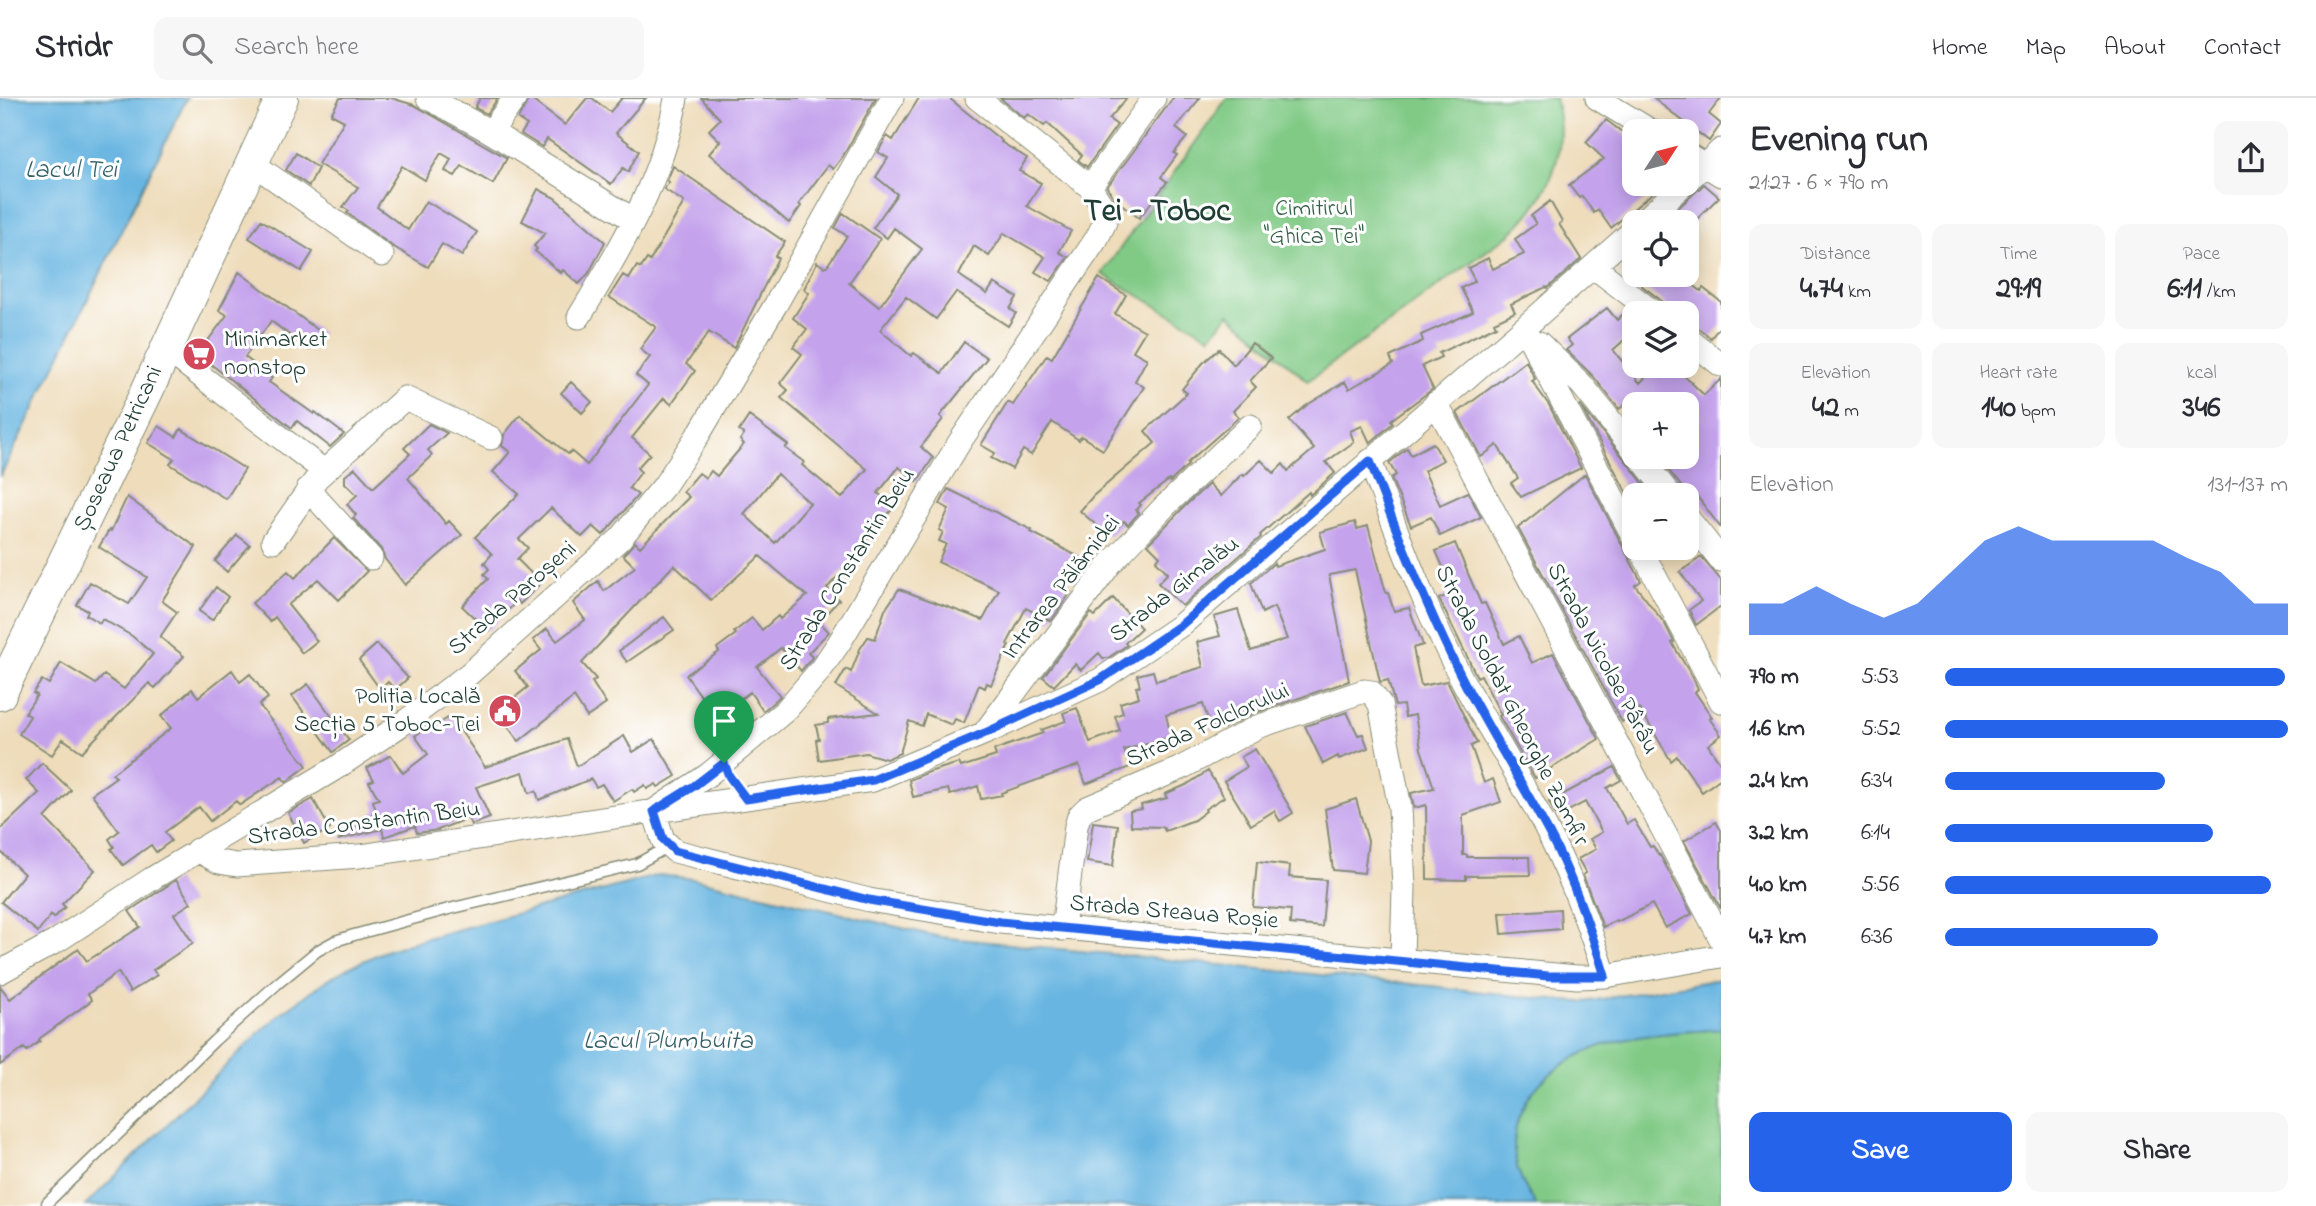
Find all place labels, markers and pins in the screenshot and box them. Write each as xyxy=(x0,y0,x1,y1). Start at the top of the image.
place label: Minimarket nonstop xyxy=(224,323,327,386)
supermarket icon: Minimarket nonstop xyxy=(180,335,218,373)
place label: Poliția Locală Secția 5 Toboc-Tei xyxy=(294,680,480,743)
pin xyxy=(694,691,754,763)
public building icon: Poliția Locală Secția 5 Toboc-Tei xyxy=(486,692,524,730)

